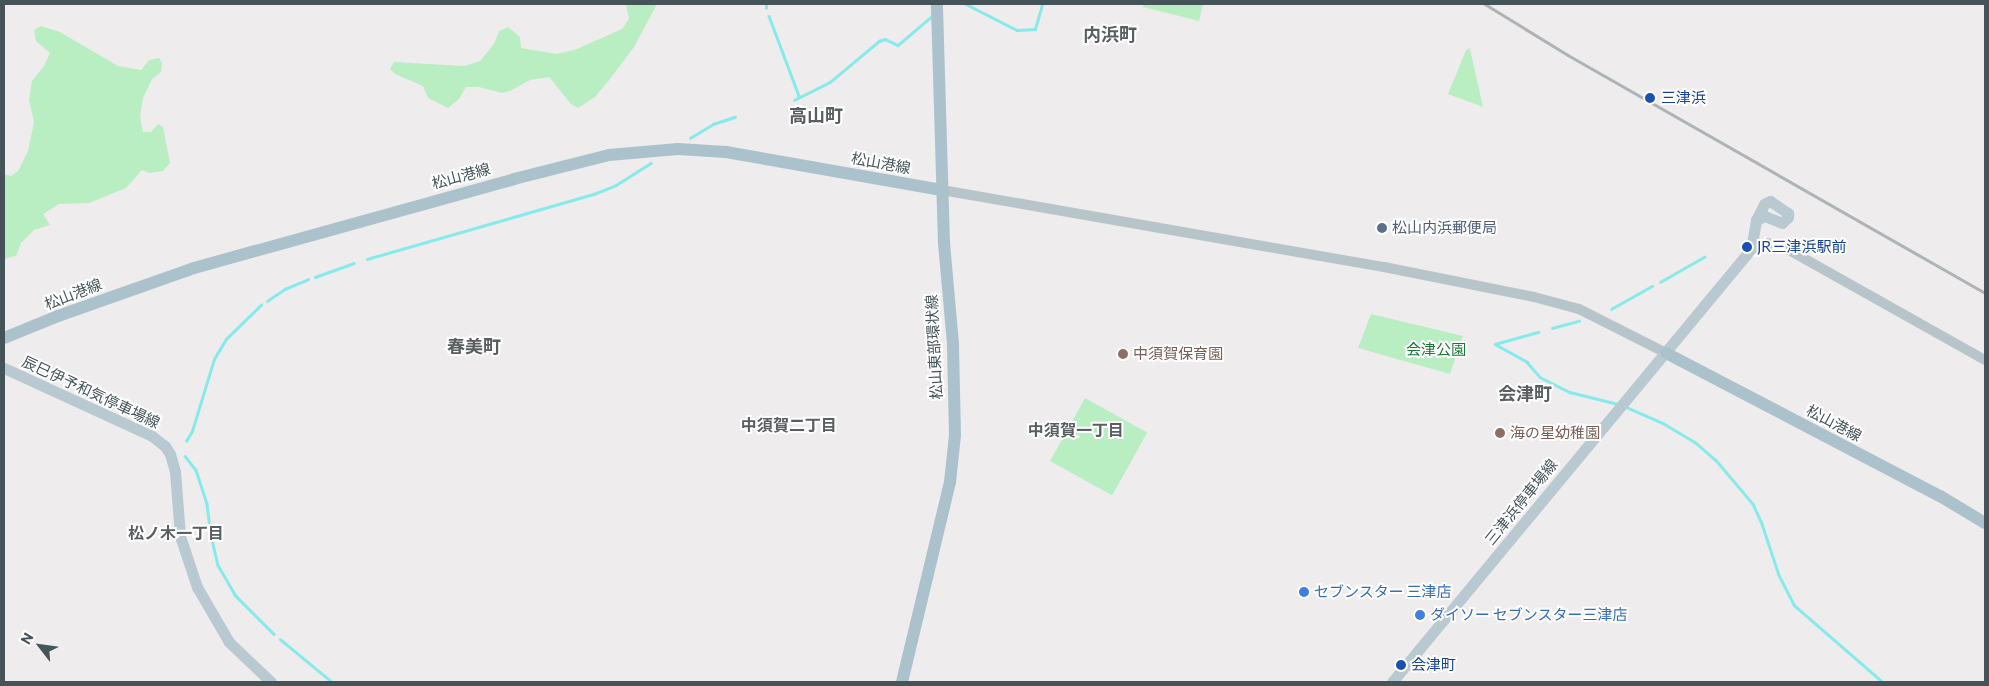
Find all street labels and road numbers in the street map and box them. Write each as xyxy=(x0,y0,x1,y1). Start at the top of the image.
street label: 松山港線 xyxy=(850,149,912,177)
street label: 松山港線 xyxy=(430,160,492,192)
street label: 松山港線 xyxy=(42,275,104,313)
street label: 松山東部環状線 xyxy=(922,294,946,400)
street label: 辰巳伊予和気停車場線 xyxy=(19,352,163,432)
street label: 松山港線 xyxy=(1803,401,1865,445)
street label: 三津浜停車場線 xyxy=(1481,456,1561,548)

